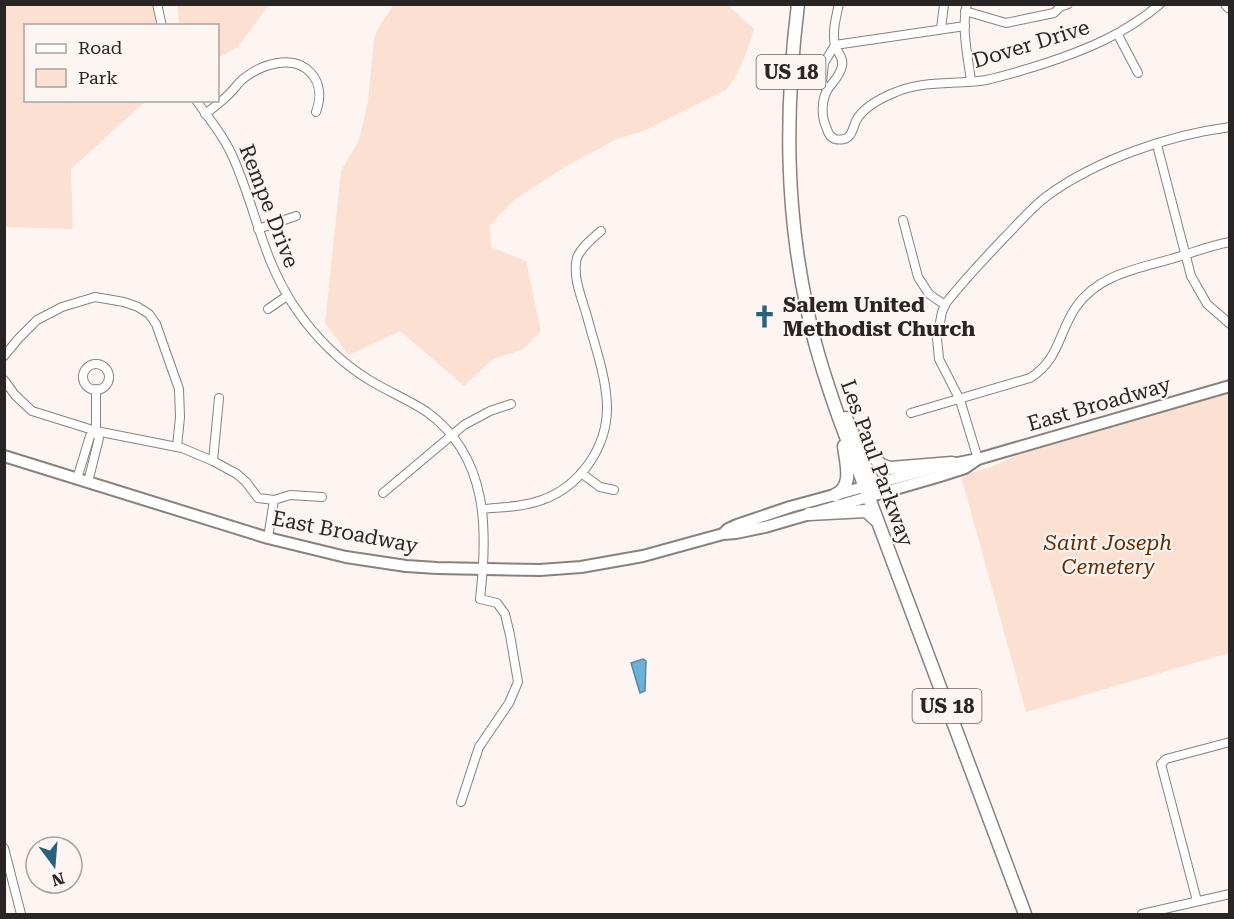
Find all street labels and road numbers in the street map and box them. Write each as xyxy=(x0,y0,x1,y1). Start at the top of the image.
street label: Dover Drive xyxy=(970,15,1092,73)
road number: US 18 xyxy=(756,55,826,89)
street label: Rempe Drive xyxy=(234,141,304,271)
street label: East Broadway xyxy=(1024,372,1174,436)
street label: Les Paul Parkway xyxy=(836,376,918,550)
street label: East Broadway xyxy=(270,506,421,558)
road number: US 18 xyxy=(912,689,982,723)

